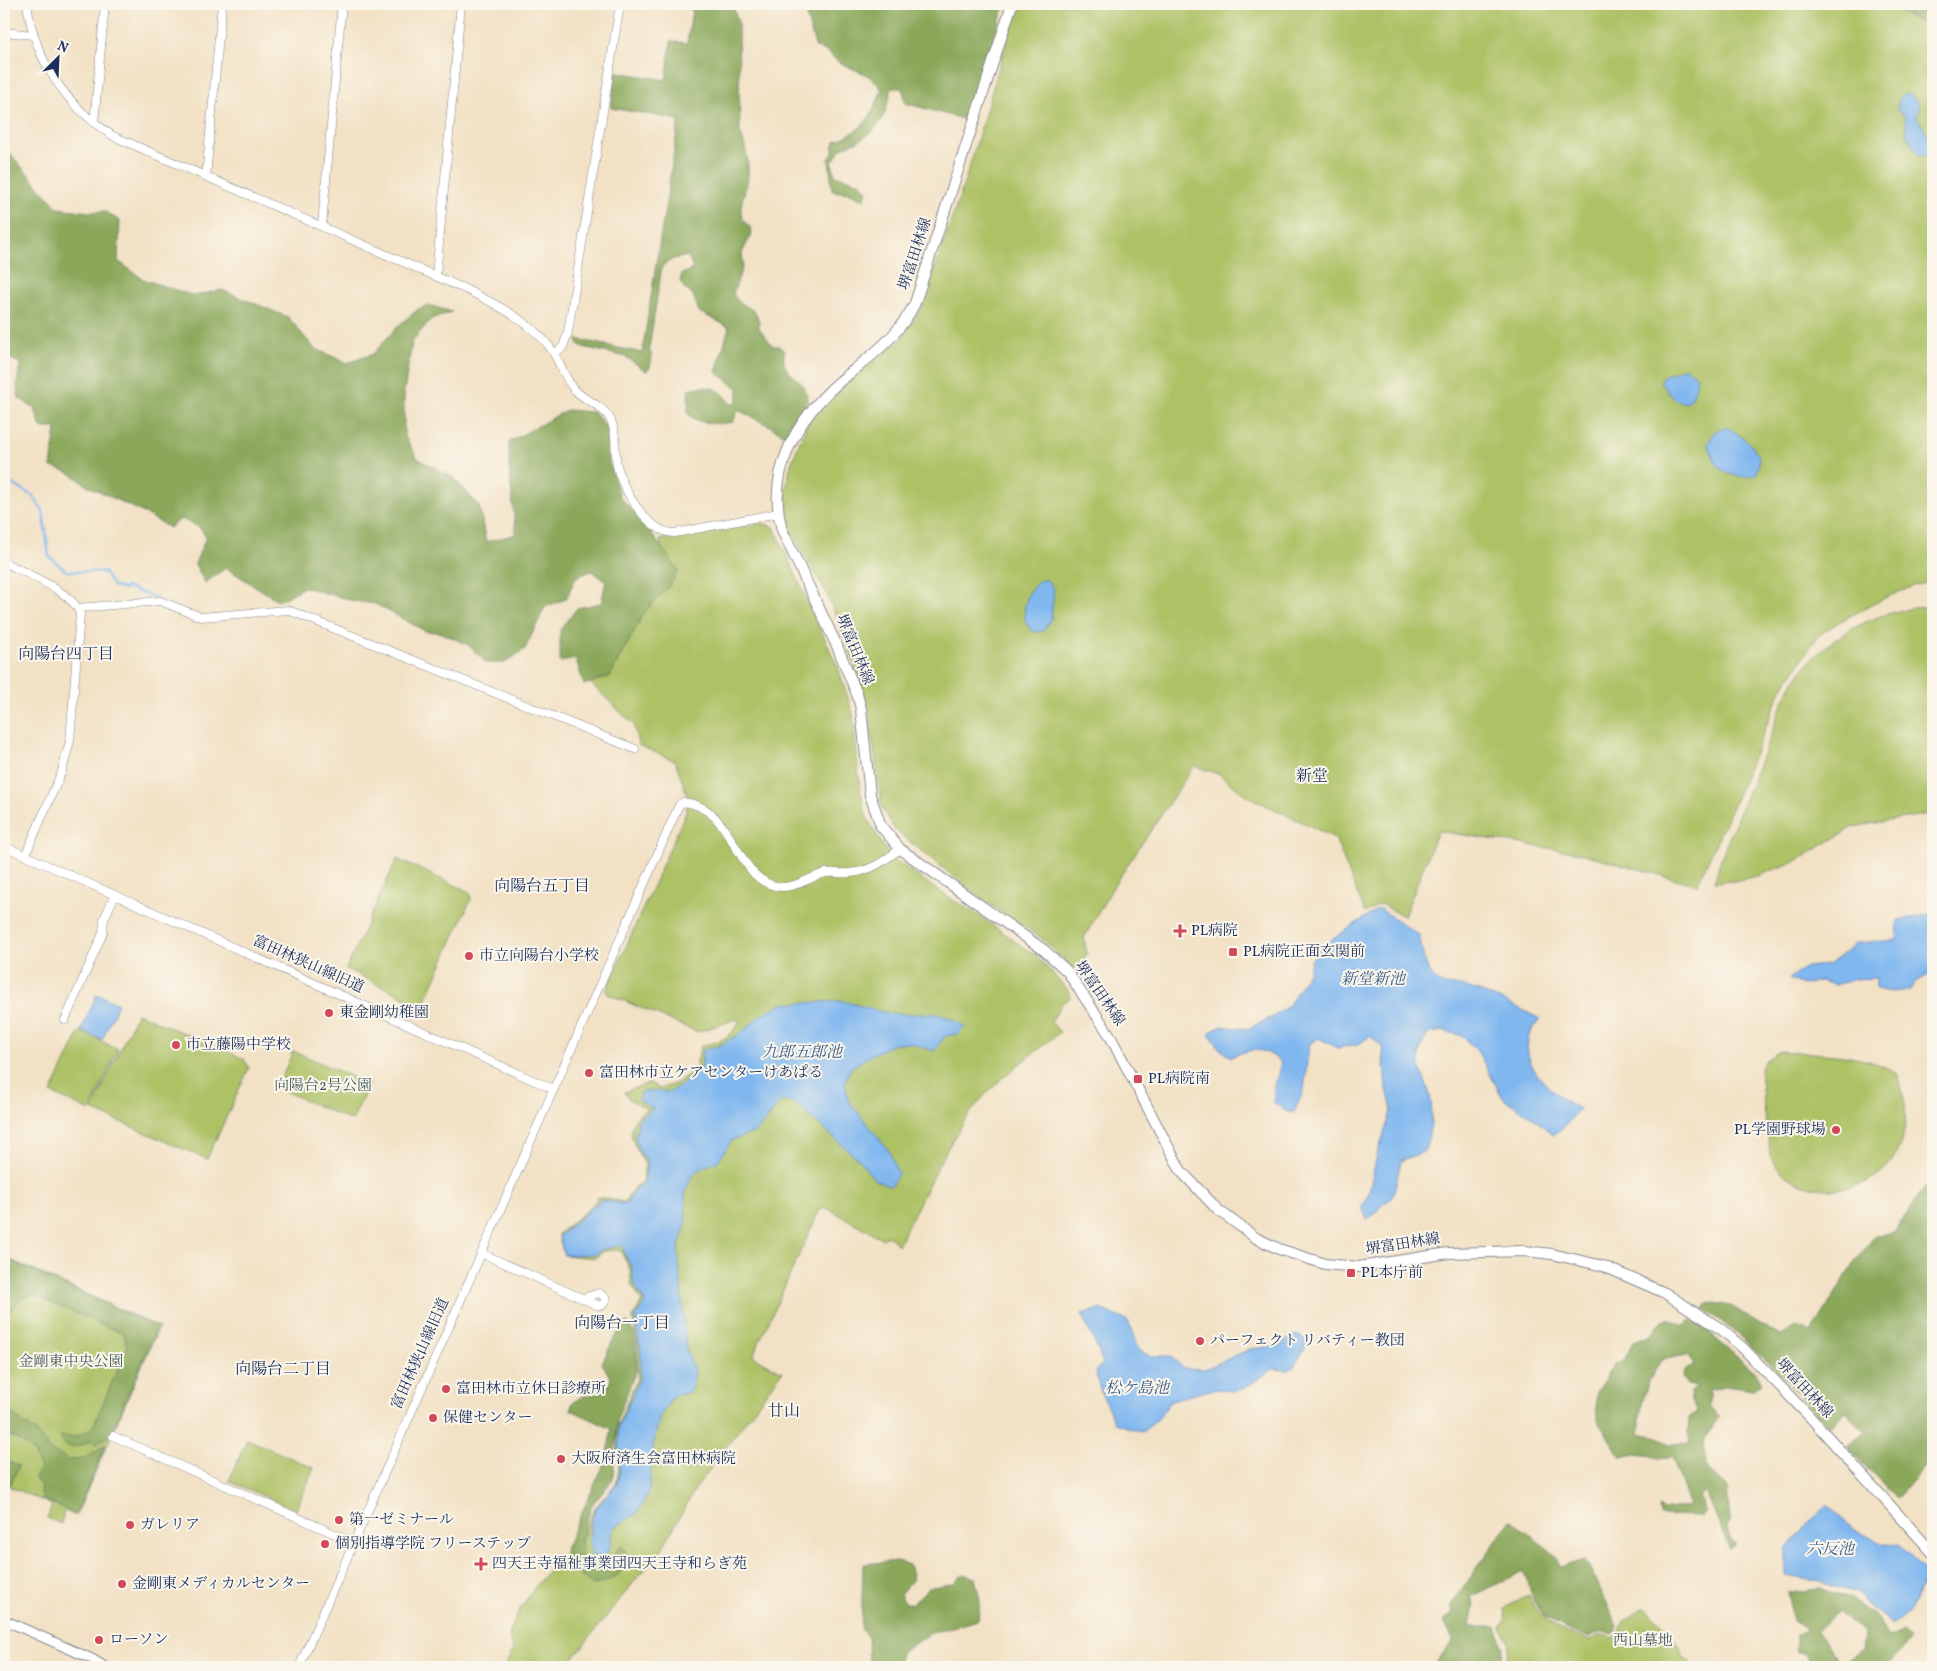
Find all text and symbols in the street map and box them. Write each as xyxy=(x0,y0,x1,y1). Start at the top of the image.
north arrow xyxy=(32,32,82,82)
text: N xyxy=(54,37,71,58)
street label: 堺富田林線 xyxy=(894,215,938,293)
street label: 堺富田林線 xyxy=(830,611,878,689)
district label: 向陽台四丁目 xyxy=(18,644,114,666)
district label: 新堂 xyxy=(1296,766,1328,788)
district label: 向陽台五丁目 xyxy=(494,876,590,898)
place label: PL病院 xyxy=(1191,921,1238,942)
marker: PL病院 xyxy=(1173,924,1187,938)
street label: 富田林狭山線旧道 xyxy=(249,931,367,999)
place label: PL病院正面玄関前 xyxy=(1243,942,1365,963)
place label: 市立向陽台小学校 xyxy=(479,946,599,967)
marker: PL病院正面玄関前 xyxy=(1227,946,1239,958)
marker: 市立向陽台小学校 xyxy=(463,950,475,962)
street label: 堺富田林線 xyxy=(1069,957,1129,1031)
water label: 新堂新池 xyxy=(1341,969,1407,991)
place label: 東金剛幼稚園 xyxy=(339,1003,429,1024)
marker: 東金剛幼稚園 xyxy=(323,1007,335,1019)
place label: 市立藤陽中学校 xyxy=(186,1035,291,1056)
marker: 市立藤陽中学校 xyxy=(170,1039,182,1051)
water label: 九郎五郎池 xyxy=(762,1042,844,1064)
place label: 富田林市立ケアセンターけあぱる xyxy=(599,1063,823,1084)
marker: 富田林市立ケアセンターけあぱる xyxy=(583,1067,595,1079)
place label: PL病院南 xyxy=(1148,1069,1210,1090)
marker: PL病院南 xyxy=(1132,1073,1144,1085)
park label: 向陽台2号公園 xyxy=(274,1076,372,1097)
place label: PL学園野球場 xyxy=(1734,1120,1826,1141)
marker: PL学園野球場 xyxy=(1830,1124,1842,1136)
street label: 堺富田林線 xyxy=(1364,1229,1442,1261)
place label: PL本庁前 xyxy=(1361,1263,1423,1284)
marker: PL本庁前 xyxy=(1345,1267,1357,1279)
street label: 富田林狭山線旧道 xyxy=(387,1295,455,1413)
district label: 向陽台一丁目 xyxy=(574,1313,670,1335)
place label: パーフェクト リバティー教団 xyxy=(1210,1331,1405,1352)
marker: パーフェクト リバティー教団 xyxy=(1194,1335,1206,1347)
park label: 金剛東中央公園 xyxy=(18,1352,124,1373)
street label: 堺富田林線 xyxy=(1771,1354,1837,1424)
district label: 向陽台二丁目 xyxy=(235,1359,331,1381)
water label: 松ケ島池 xyxy=(1105,1378,1171,1400)
place label: 富田林市立休日診療所 xyxy=(456,1379,606,1400)
marker: 富田林市立休日診療所 xyxy=(440,1383,452,1395)
district label: 廿山 xyxy=(768,1401,800,1423)
place label: 保健センター xyxy=(443,1408,532,1429)
marker: 保健センター xyxy=(427,1412,439,1424)
place label: 大阪府済生会富田林病院 xyxy=(571,1449,736,1470)
marker: 大阪府済生会富田林病院 xyxy=(555,1453,567,1465)
place label: 第一ゼミナール xyxy=(349,1510,454,1531)
marker: 第一ゼミナール xyxy=(333,1514,345,1526)
place label: ガレリア xyxy=(140,1515,200,1536)
marker: ガレリア xyxy=(124,1519,136,1531)
place label: 個別指導学院 フリーステップ xyxy=(335,1534,531,1555)
marker: 個別指導学院 フリーステップ xyxy=(319,1538,331,1550)
water label: 六反池 xyxy=(1806,1539,1856,1561)
place label: 四天王寺福祉事業団四天王寺和らぎ苑 xyxy=(492,1554,747,1575)
marker: 四天王寺福祉事業団四天王寺和らぎ苑 xyxy=(474,1557,488,1571)
place label: 金剛東メディカルセンター xyxy=(132,1574,310,1595)
marker: 金剛東メディカルセンター xyxy=(116,1578,128,1590)
place label: ローソン xyxy=(109,1630,168,1651)
park label: 西山墓地 xyxy=(1613,1631,1673,1652)
marker: ローソン xyxy=(93,1634,105,1646)

